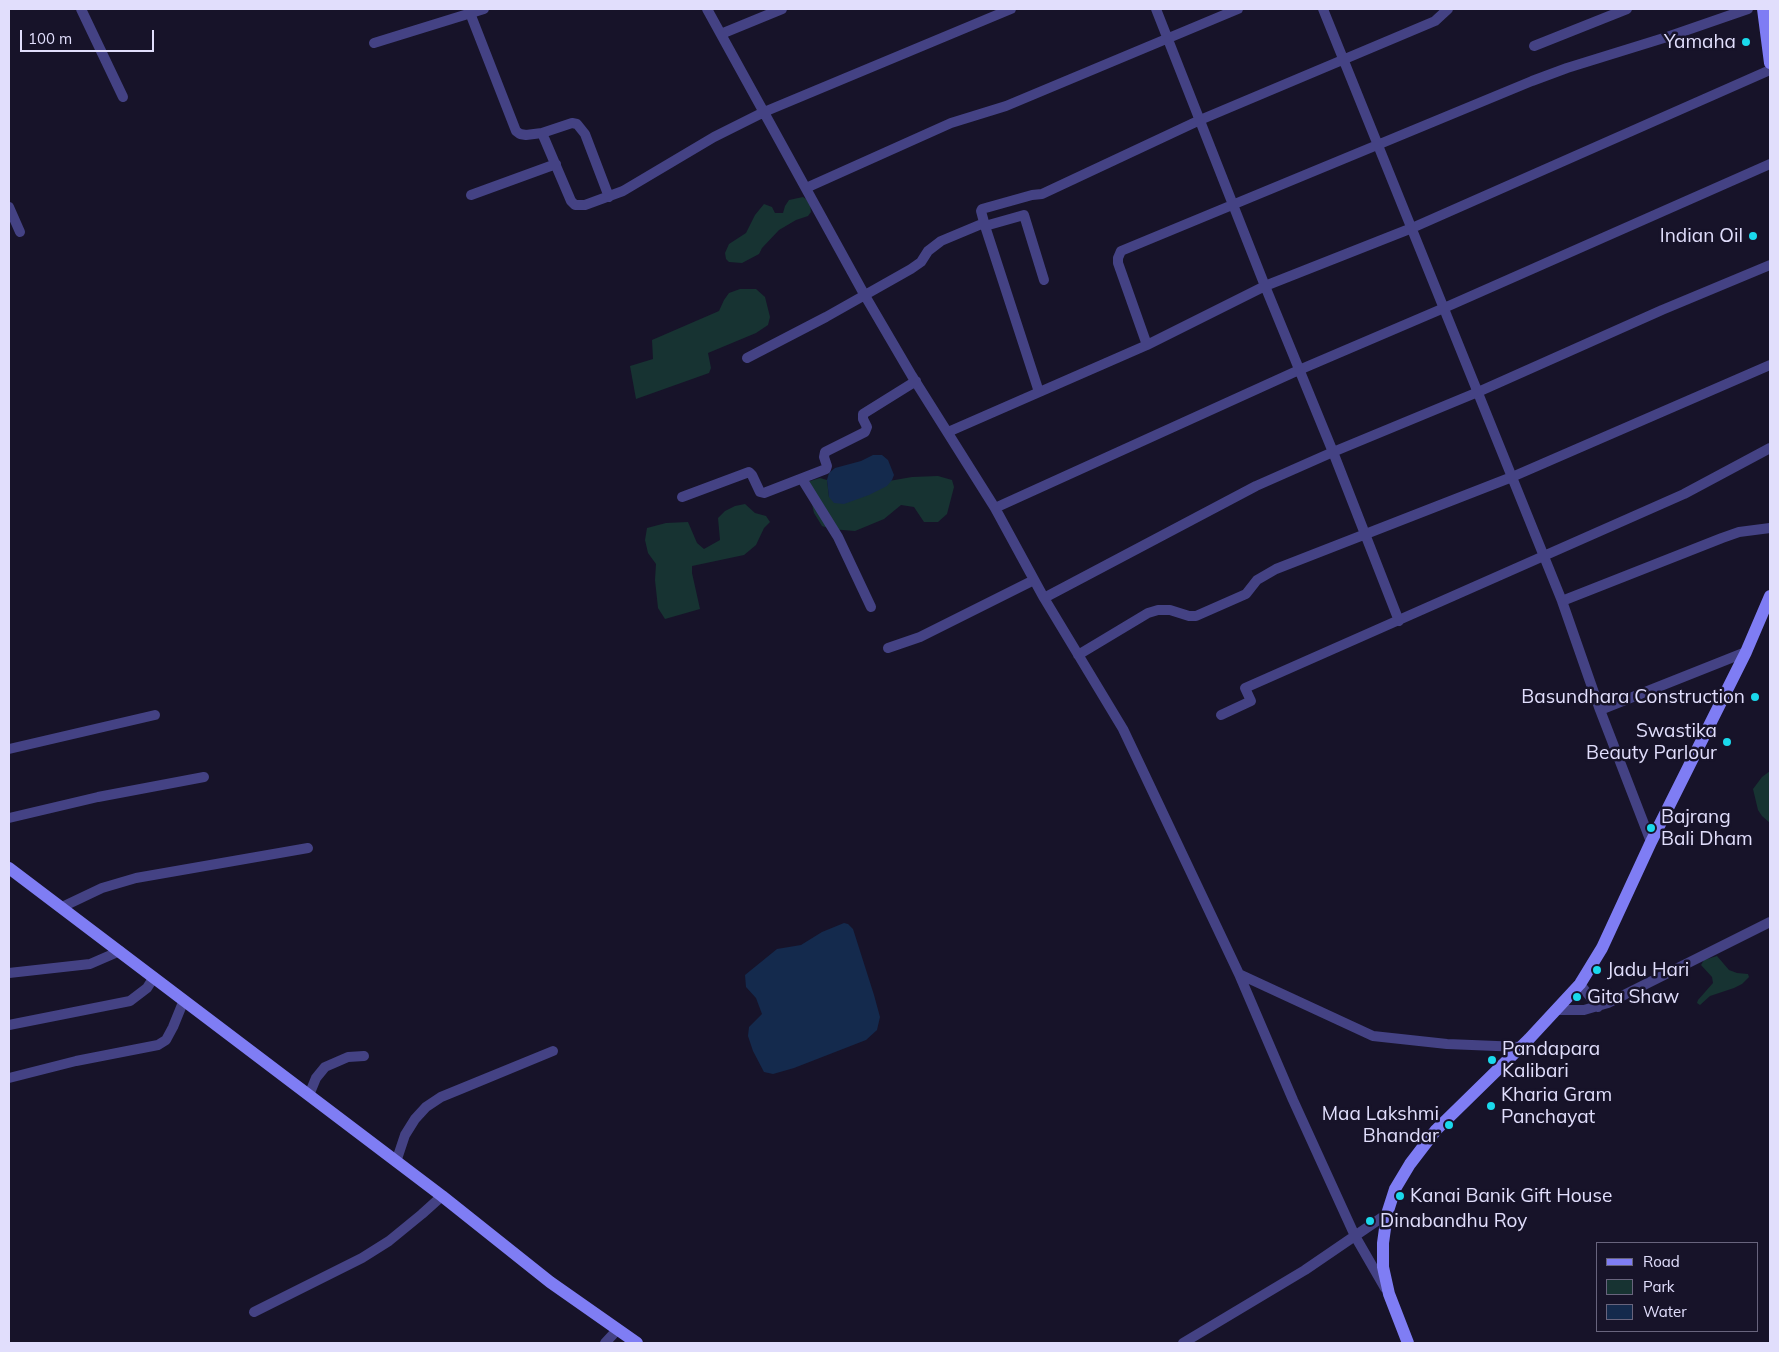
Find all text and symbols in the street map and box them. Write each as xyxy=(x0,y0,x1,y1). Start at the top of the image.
scale bar xyxy=(22,20,156,52)
text: 100 m xyxy=(28,29,72,48)
place label: Yamaha xyxy=(1664,31,1736,53)
marker: Yamaha xyxy=(1740,36,1752,48)
place label: Indian Oil xyxy=(1660,225,1743,247)
marker: Indian Oil xyxy=(1747,230,1759,242)
place label: Basundhara Construction xyxy=(1521,686,1745,708)
marker: Basundhara Construction xyxy=(1749,691,1761,703)
place label: Swastika Beauty Parlour xyxy=(1586,720,1717,764)
marker: Swastika Beauty Parlour xyxy=(1721,736,1733,748)
place label: Bajrang Bali Dham xyxy=(1661,806,1753,850)
marker: Bajrang Bali Dham xyxy=(1645,822,1657,834)
place label: Jadu Hari xyxy=(1607,959,1689,981)
marker: Jadu Hari xyxy=(1591,964,1603,976)
place label: Gita Shaw xyxy=(1587,986,1679,1008)
marker: Gita Shaw xyxy=(1571,991,1583,1003)
place label: Pandapara Kalibari xyxy=(1502,1038,1600,1082)
marker: Pandapara Kalibari xyxy=(1486,1054,1498,1066)
place label: Kharia Gram Panchayat xyxy=(1501,1084,1612,1128)
marker: Kharia Gram Panchayat xyxy=(1485,1100,1497,1112)
place label: Maa Lakshmi Bhandar xyxy=(1322,1103,1439,1147)
marker: Maa Lakshmi Bhandar xyxy=(1443,1119,1455,1131)
place label: Kanai Banik Gift House xyxy=(1410,1185,1612,1207)
marker: Kanai Banik Gift House xyxy=(1394,1190,1406,1202)
place label: Dinabandhu Roy xyxy=(1380,1210,1527,1232)
marker: Dinabandhu Roy xyxy=(1364,1215,1376,1227)
legend xyxy=(1596,1242,1759,1332)
text: Road xyxy=(1643,1252,1680,1271)
text: Park xyxy=(1643,1277,1675,1296)
text: Water xyxy=(1643,1302,1687,1321)

